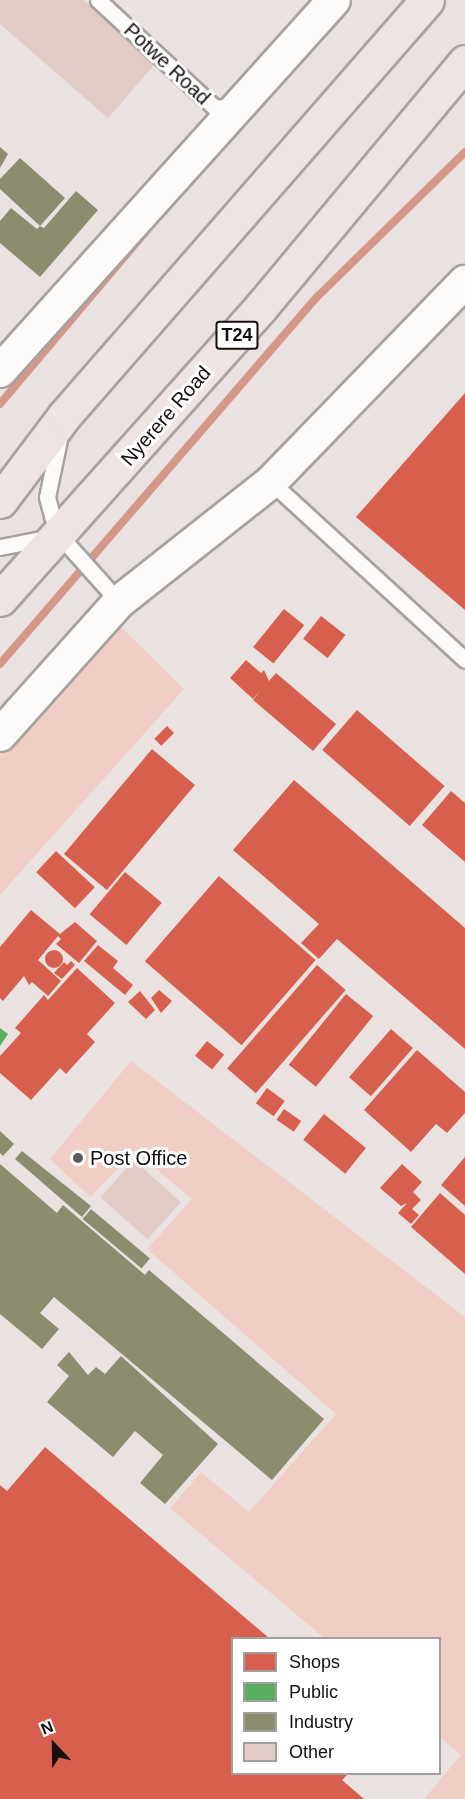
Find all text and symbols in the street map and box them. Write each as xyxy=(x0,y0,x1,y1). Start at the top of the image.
street label: Potwe Road xyxy=(119,18,215,110)
road number: T24 xyxy=(214,320,260,350)
street label: Nyerere Road xyxy=(116,361,216,471)
place label: Post Office xyxy=(90,1146,187,1170)
marker: Post Office xyxy=(71,1151,85,1165)
legend xyxy=(231,1637,441,1775)
text: Shops xyxy=(289,1652,340,1672)
text: Public xyxy=(289,1682,338,1702)
text: Industry xyxy=(289,1712,353,1732)
north arrow xyxy=(24,1715,84,1775)
text: N xyxy=(39,1718,56,1738)
text: Other xyxy=(289,1742,334,1762)

